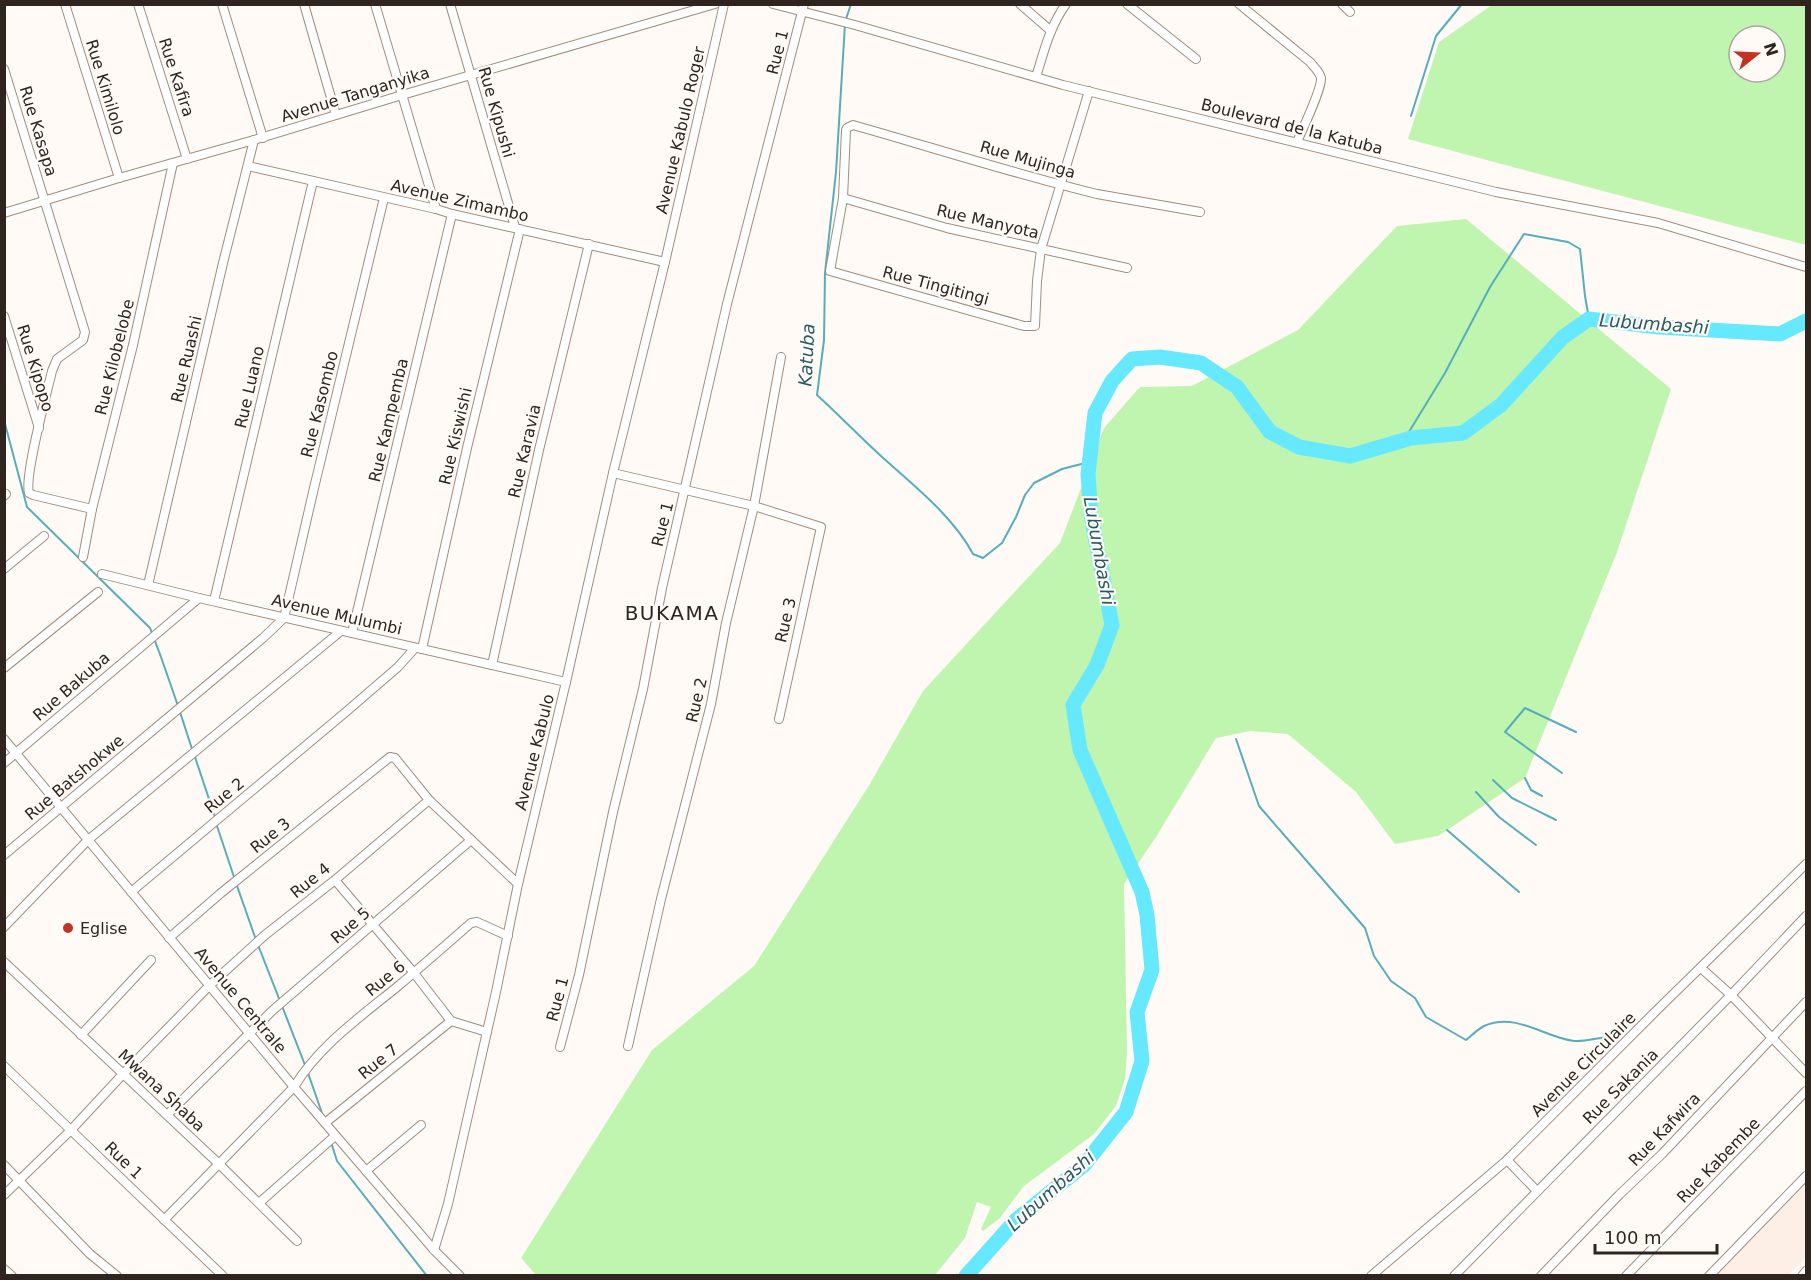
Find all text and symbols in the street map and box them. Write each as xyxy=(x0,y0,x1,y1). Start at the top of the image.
north arrow xyxy=(1727,24,1787,84)
street label: Rue 1 xyxy=(763,28,792,77)
street label: Rue Kafira xyxy=(155,35,198,119)
street label: Rue Kimilolo xyxy=(82,37,129,137)
text: N xyxy=(1760,40,1782,59)
street label: Avenue Kabulo Roger xyxy=(652,44,709,216)
street label: Avenue Tanganyika xyxy=(279,63,432,126)
street label: Rue Kipushi xyxy=(474,65,519,160)
street label: Rue Kasapa xyxy=(16,84,61,179)
street label: Boulevard de la Katuba xyxy=(1199,95,1385,158)
street label: Rue Mujinga xyxy=(978,137,1078,182)
street label: Avenue Zimambo xyxy=(389,175,531,226)
street label: Rue Manyota xyxy=(935,200,1041,243)
street label: Rue Tingitingi xyxy=(881,262,991,309)
street label: Rue Kilobelobe xyxy=(91,297,138,417)
water label: Lubumbashi xyxy=(1598,309,1710,338)
street label: Rue Ruashi xyxy=(167,314,206,404)
street label: Rue Kipopo xyxy=(13,322,58,414)
water label: Katuba xyxy=(794,323,819,387)
street label: Rue Luano xyxy=(231,344,268,430)
street label: Rue Kasombo xyxy=(297,349,342,459)
street label: Rue Kampemba xyxy=(365,356,412,484)
street label: Rue Kiswishi xyxy=(435,386,476,487)
street label: Rue Karavia xyxy=(504,402,544,500)
water label: Lubumbashi xyxy=(1080,495,1119,607)
street label: Rue 1 xyxy=(648,500,677,549)
street label: Avenue Mulumbi xyxy=(270,590,404,639)
street label: Rue 3 xyxy=(771,596,800,644)
district label: BUKAMA xyxy=(625,601,719,625)
street label: Rue Bakuba xyxy=(29,648,113,725)
street label: Rue 2 xyxy=(682,676,711,724)
street label: Avenue Kabulo xyxy=(511,692,558,812)
street label: Rue Batshokwe xyxy=(21,731,128,824)
street label: Rue 2 xyxy=(201,774,248,817)
street label: Rue 3 xyxy=(247,814,294,857)
street label: Rue 4 xyxy=(287,859,334,902)
street label: Rue 5 xyxy=(327,903,374,948)
place label: Eglise xyxy=(80,919,127,938)
marker: Eglise xyxy=(61,921,75,935)
street label: Avenue Centrale xyxy=(191,943,291,1057)
street label: Rue 6 xyxy=(362,957,409,1000)
street label: Rue 1 xyxy=(542,975,573,1024)
street label: Avenue Circulaire xyxy=(1527,1008,1640,1121)
street label: Rue 7 xyxy=(355,1040,402,1083)
street label: Mwana Shaba xyxy=(114,1045,209,1135)
street label: Rue Sakania xyxy=(1579,1045,1662,1128)
street label: Rue Kafwira xyxy=(1625,1089,1704,1170)
street label: Rue Kabembe xyxy=(1673,1114,1764,1207)
street label: Rue 1 xyxy=(101,1138,147,1183)
water label: Lubumbashi xyxy=(1003,1146,1099,1235)
scale bar xyxy=(1595,1217,1716,1255)
text: 100 m xyxy=(1604,1227,1662,1248)

